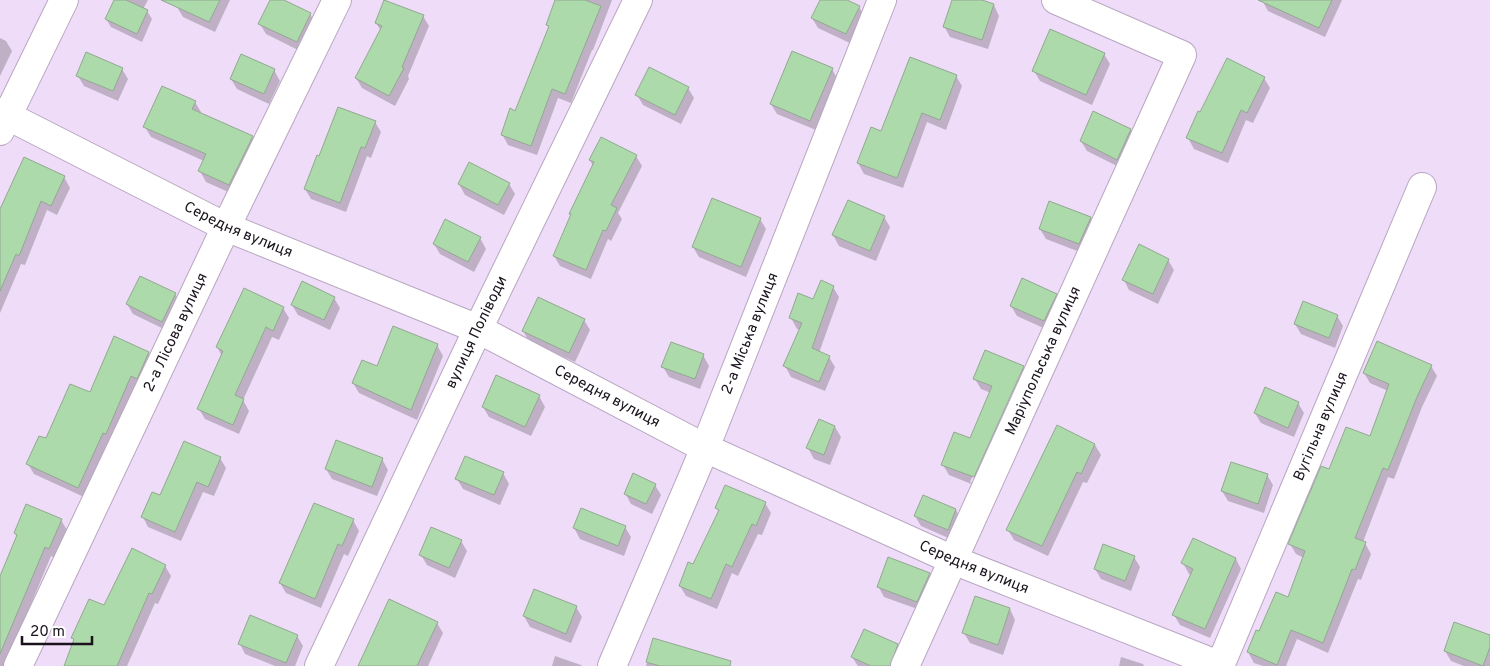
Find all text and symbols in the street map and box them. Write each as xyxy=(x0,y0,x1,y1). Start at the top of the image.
street label: Середня вулиця xyxy=(181,198,295,262)
street label: 2-а Лісова вулиця xyxy=(140,270,212,395)
street label: 2-а Міська вулиця xyxy=(718,270,783,397)
street label: вулиця Поліводи xyxy=(442,273,512,392)
street label: Маріупольська вулиця xyxy=(1001,283,1085,438)
street label: Середня вулиця xyxy=(551,361,663,432)
street label: Вугільна вулиця xyxy=(1290,369,1352,484)
street label: Середня вулиця xyxy=(916,536,1032,599)
scale bar xyxy=(22,614,92,646)
text: 20 m xyxy=(30,623,65,642)

